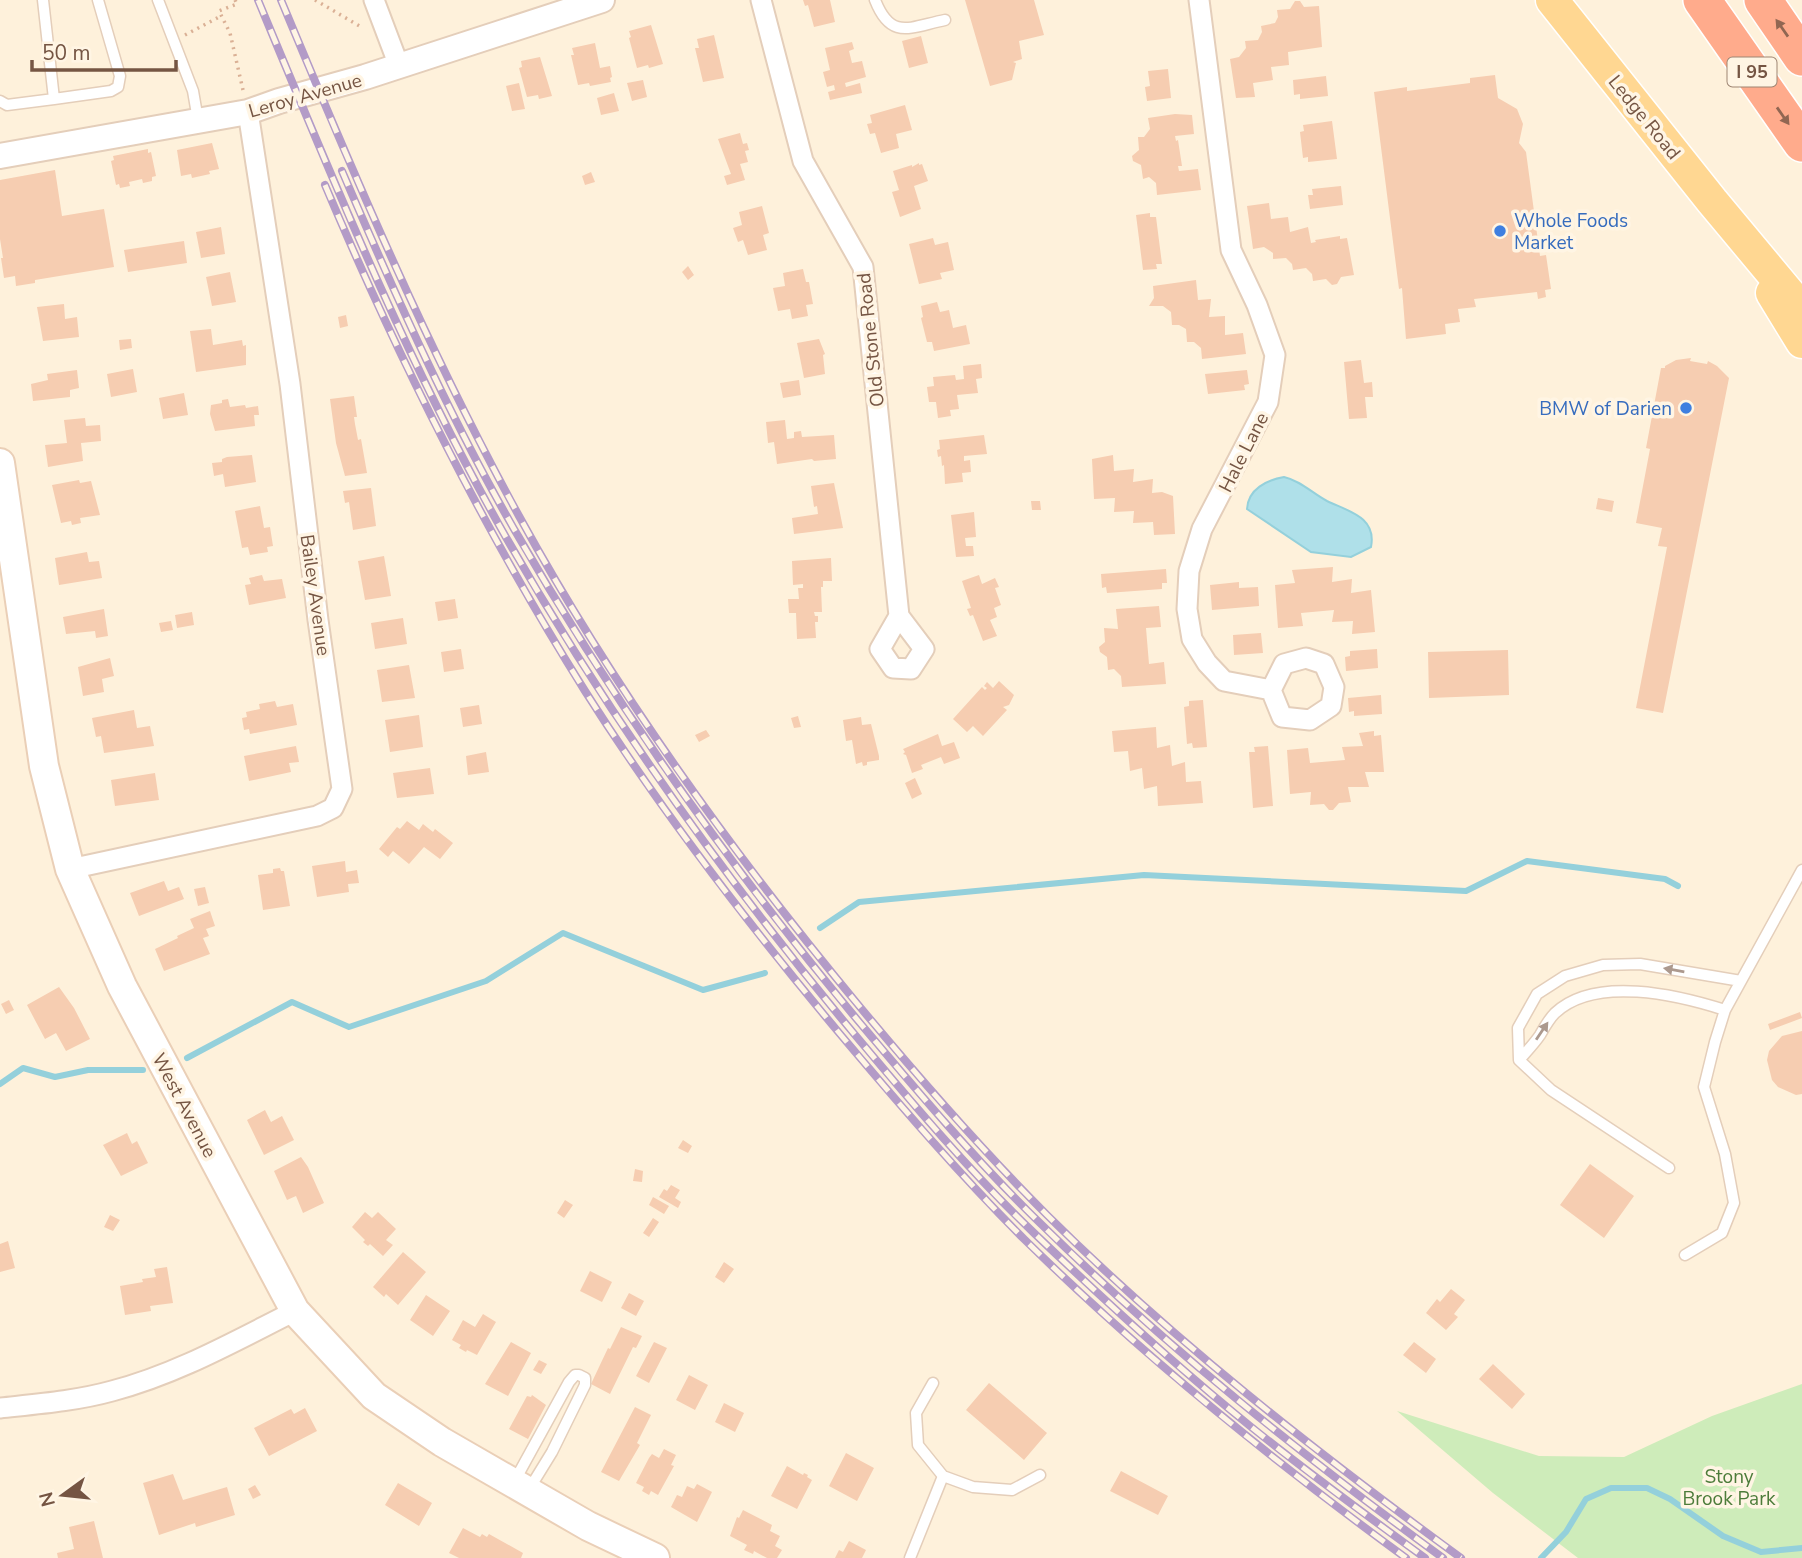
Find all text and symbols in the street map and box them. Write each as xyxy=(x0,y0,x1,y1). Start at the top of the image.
one-way arrow xyxy=(1775,19,1789,37)
scale bar xyxy=(32,28,175,72)
text: 50 m xyxy=(42,39,91,67)
road number: I 95 xyxy=(1728,58,1776,86)
street label: Leroy Avenue xyxy=(246,67,365,125)
street label: Ledge Road xyxy=(1602,70,1686,165)
one-way arrow xyxy=(1776,107,1790,125)
place label: Whole Foods Market xyxy=(1514,208,1628,256)
marker: Whole Foods Market xyxy=(1492,223,1508,239)
street label: Old Stone Road xyxy=(851,271,891,408)
place label: BMW of Darien xyxy=(1539,396,1672,422)
marker: BMW of Darien xyxy=(1678,400,1694,416)
street label: Hale Lane xyxy=(1213,408,1275,497)
street label: Bailey Avenue xyxy=(294,533,336,657)
one-way arrow xyxy=(1663,964,1685,975)
one-way arrow xyxy=(1535,1022,1549,1040)
street label: West Avenue xyxy=(146,1049,223,1162)
north arrow xyxy=(28,1460,98,1530)
park label: Stony Brook Park xyxy=(1683,1464,1776,1512)
text: N xyxy=(33,1489,62,1509)

